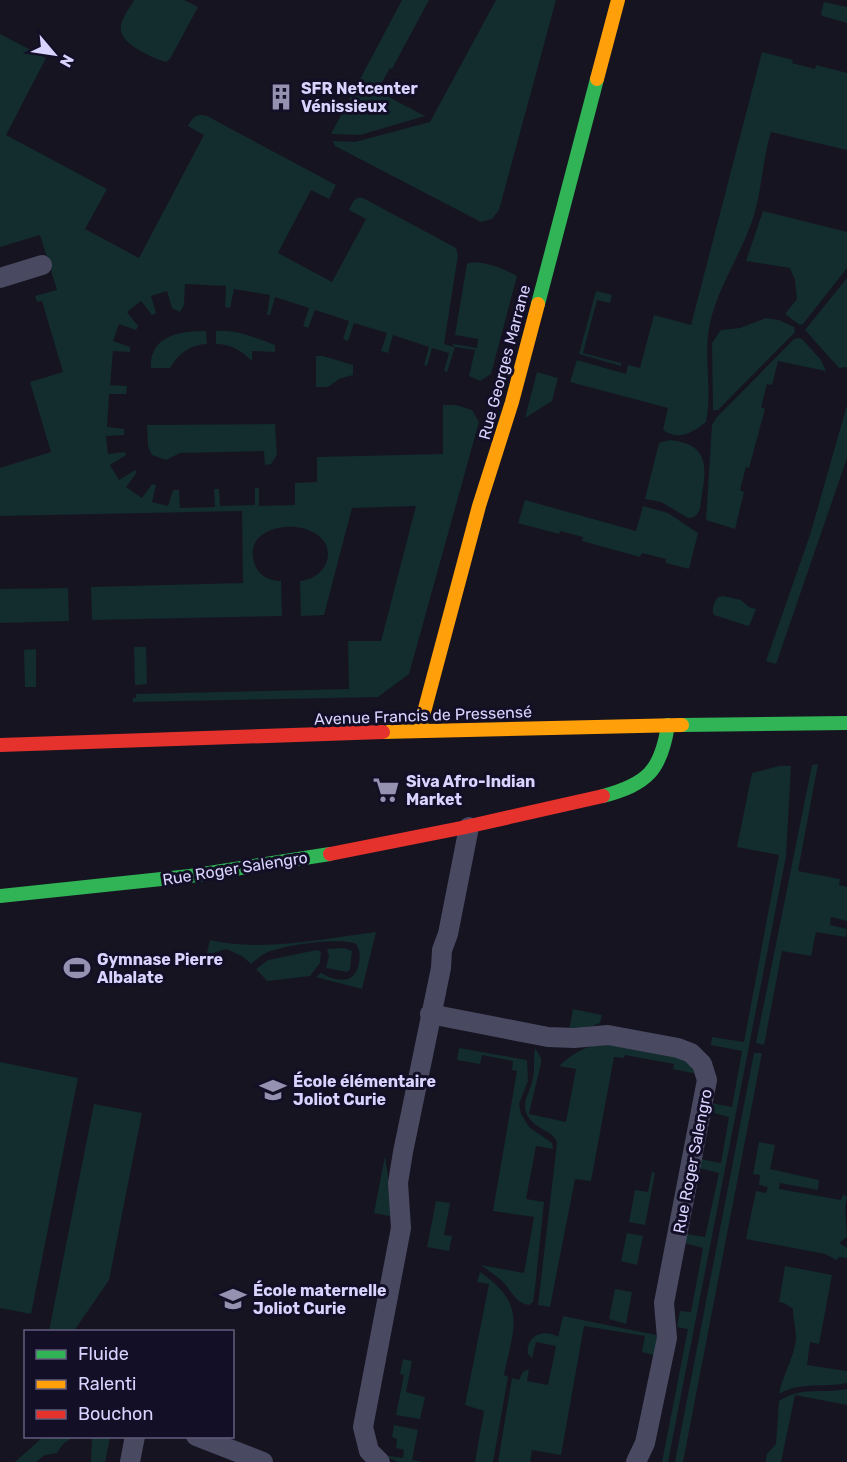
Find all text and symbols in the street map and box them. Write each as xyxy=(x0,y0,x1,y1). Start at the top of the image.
north arrow xyxy=(24,24,84,84)
text: N xyxy=(56,51,78,71)
place label: SFR Netcenter Vénissieux xyxy=(301,79,419,116)
building icon: SFR Netcenter Vénissieux xyxy=(266,82,296,112)
street label: Rue Georges Marrane xyxy=(475,283,534,442)
street label: Avenue Francis de Pressensé xyxy=(314,702,532,729)
place label: Siva Afro-Indian Market xyxy=(406,772,535,809)
supermarket icon: Siva Afro-Indian Market xyxy=(371,775,401,805)
street label: Rue Roger Salengro xyxy=(161,848,309,889)
place label: Gymnase Pierre Albalate xyxy=(97,950,223,987)
sports icon: Gymnase Pierre Albalate xyxy=(62,953,92,983)
place label: École élémentaire Joliot Curie xyxy=(293,1071,436,1109)
school or university icon: École élémentaire Joliot Curie xyxy=(258,1075,288,1105)
street label: Rue Roger Salengro xyxy=(669,1087,716,1235)
place label: École maternelle Joliot Curie xyxy=(253,1280,387,1318)
school or university icon: École maternelle Joliot Curie xyxy=(218,1284,248,1314)
legend xyxy=(24,1330,234,1438)
text: Fluide xyxy=(78,1343,129,1365)
text: Ralenti xyxy=(78,1373,136,1395)
text: Bouchon xyxy=(78,1403,153,1425)

